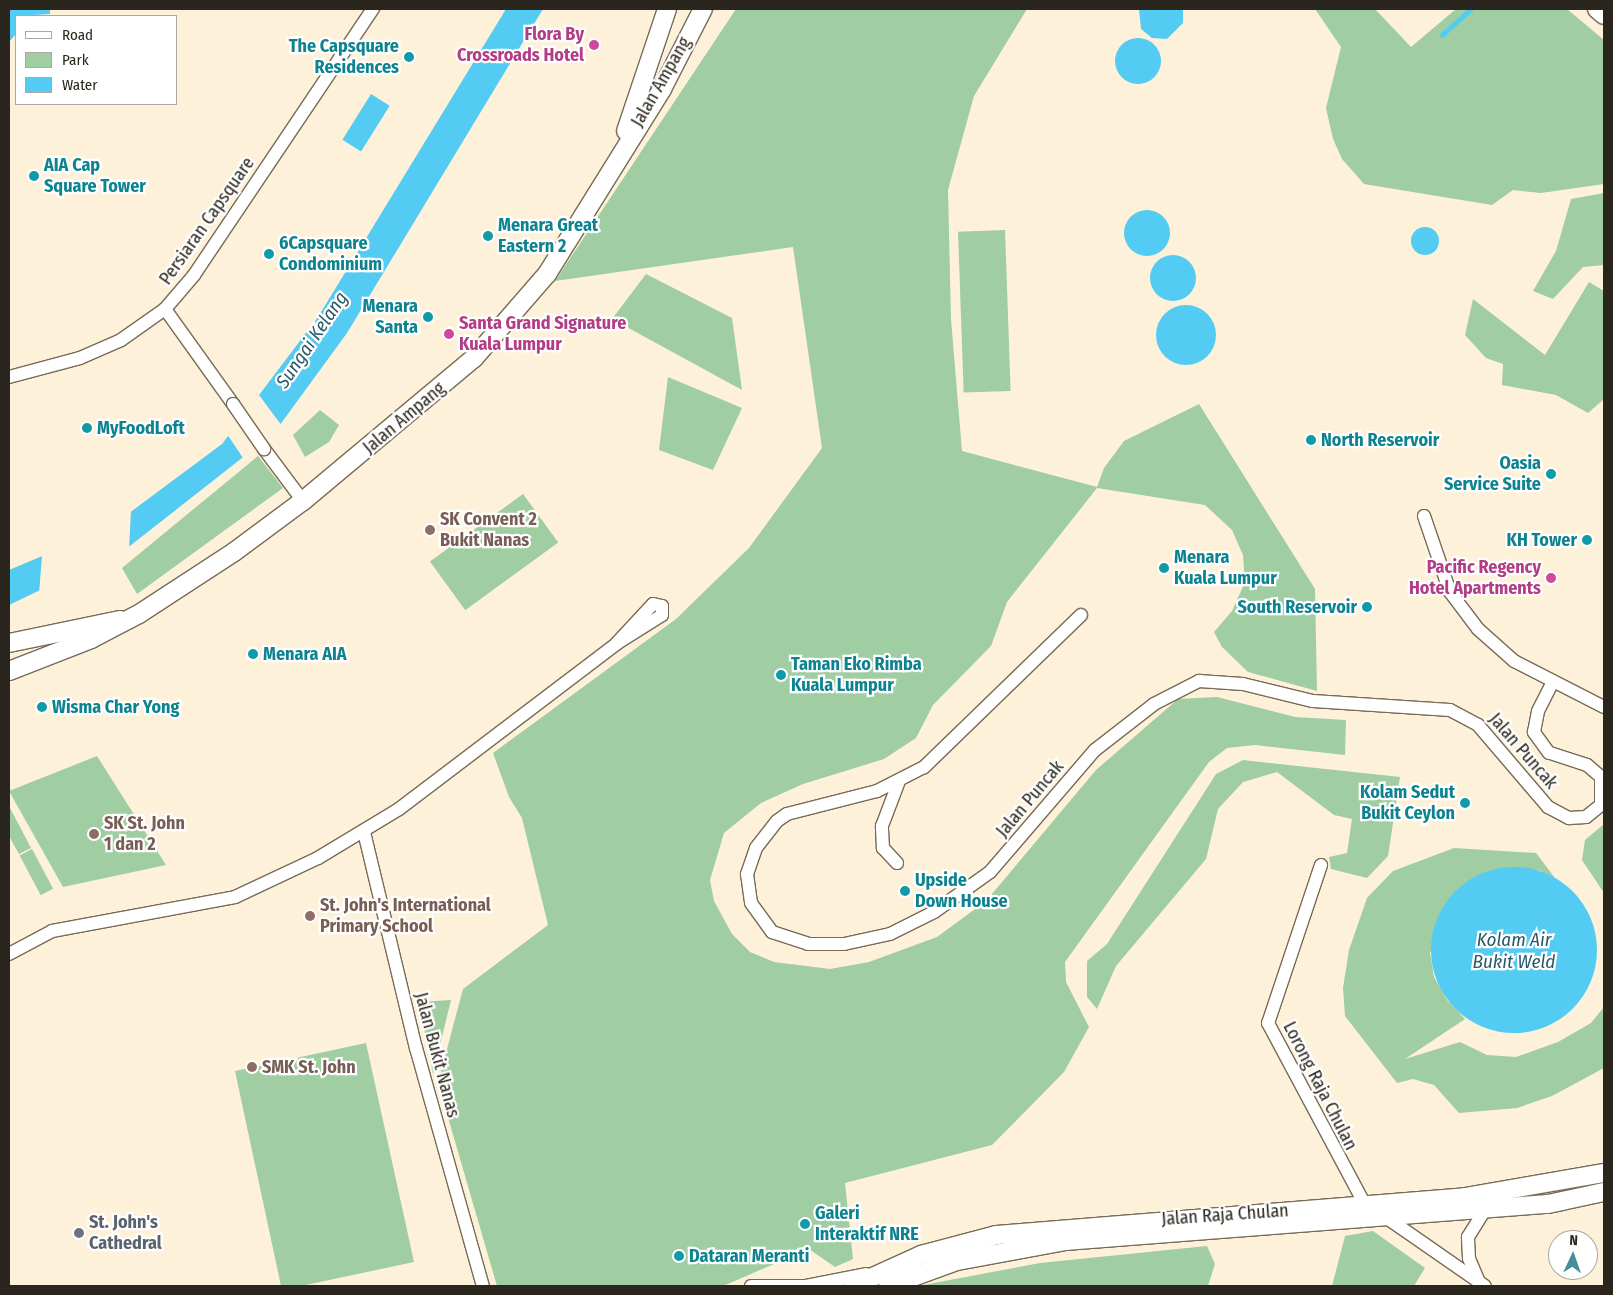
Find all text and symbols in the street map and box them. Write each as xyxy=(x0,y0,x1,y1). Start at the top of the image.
legend xyxy=(15,15,178,105)
place label: Flora By Crossroads Hotel xyxy=(457,24,584,66)
text: Road xyxy=(62,26,93,44)
street label: Jalan Ampang xyxy=(627,33,695,131)
place label: The Capsquare Residences xyxy=(289,36,399,78)
marker: Flora By Crossroads Hotel xyxy=(588,39,600,51)
text: Park xyxy=(62,51,89,69)
marker: The Capsquare Residences xyxy=(403,51,415,63)
text: Water xyxy=(62,76,97,94)
street label: Persiaran Capsquare xyxy=(155,153,259,289)
place label: AIA Cap Square Tower xyxy=(44,155,146,198)
marker: AIA Cap Square Tower xyxy=(28,170,40,182)
place label: Menara Great Eastern 2 xyxy=(498,215,598,258)
marker: Menara Great Eastern 2 xyxy=(482,230,494,242)
place label: 6Capsquare Condominium xyxy=(279,233,382,276)
marker: 6Capsquare Condominium xyxy=(263,248,275,260)
water label: Sungai Kelang xyxy=(271,287,353,393)
place label: Menara Santa xyxy=(363,296,418,338)
marker: Menara Santa xyxy=(422,311,434,323)
place label: Santa Grand Signature Kuala Lumpur xyxy=(459,313,626,356)
marker: Santa Grand Signature Kuala Lumpur xyxy=(443,328,455,340)
street label: Jalan Ampang xyxy=(359,378,449,458)
place label: MyFoodLoft xyxy=(97,417,185,439)
marker: MyFoodLoft xyxy=(81,422,93,434)
place label: North Reservoir xyxy=(1321,429,1439,451)
marker: North Reservoir xyxy=(1305,434,1317,446)
place label: Oasia Service Suite xyxy=(1444,453,1541,496)
marker: Oasia Service Suite xyxy=(1545,468,1557,480)
place label: SK Convent 2 Bukit Nanas xyxy=(440,509,537,552)
marker: SK Convent 2 Bukit Nanas xyxy=(424,524,436,536)
place label: KH Tower xyxy=(1506,529,1577,551)
marker: KH Tower xyxy=(1581,534,1593,546)
place label: Menara Kuala Lumpur xyxy=(1174,547,1277,590)
place label: Pacific Regency Hotel Apartments xyxy=(1409,557,1541,600)
marker: Menara Kuala Lumpur xyxy=(1158,562,1170,574)
marker: Pacific Regency Hotel Apartments xyxy=(1545,572,1557,584)
place label: South Reservoir xyxy=(1237,596,1357,618)
marker: South Reservoir xyxy=(1361,601,1373,613)
place label: Menara AIA xyxy=(263,643,347,665)
marker: Menara AIA xyxy=(247,648,259,660)
place label: Taman Eko Rimba Kuala Lumpur xyxy=(791,654,922,696)
marker: Taman Eko Rimba Kuala Lumpur xyxy=(775,669,787,681)
place label: Wisma Char Yong xyxy=(52,696,179,718)
marker: Wisma Char Yong xyxy=(36,701,48,713)
street label: Jalan Puncak xyxy=(1484,709,1562,793)
street label: Jalan Puncak xyxy=(992,756,1068,842)
place label: Kolam Sedut Bukit Ceylon xyxy=(1360,782,1455,824)
marker: Kolam Sedut Bukit Ceylon xyxy=(1459,797,1471,809)
place label: SK St. John 1 dan 2 xyxy=(104,813,185,856)
marker: SK St. John 1 dan 2 xyxy=(88,828,100,840)
place label: Upside Down House xyxy=(915,870,1008,912)
marker: Upside Down House xyxy=(899,885,911,897)
place label: St. John's International Primary School xyxy=(320,895,491,938)
marker: St. John's International Primary School xyxy=(304,910,316,922)
water label: Kolam Air Bukit Weld xyxy=(1473,929,1555,973)
street label: Jalan Bukit Nanas xyxy=(410,990,464,1120)
street label: Lorong Raja Chulan xyxy=(1278,1018,1362,1154)
place label: SMK St. John xyxy=(262,1056,356,1078)
marker: SMK St. John xyxy=(246,1061,258,1073)
street label: Jalan Raja Chulan xyxy=(1161,1200,1289,1230)
place label: Galeri Interaktif NRE xyxy=(815,1203,919,1246)
place label: St. John's Cathedral xyxy=(89,1212,162,1254)
marker: Galeri Interaktif NRE xyxy=(799,1218,811,1230)
marker: St. John's Cathedral xyxy=(73,1227,85,1239)
north arrow xyxy=(1548,1230,1598,1280)
text: N xyxy=(1569,1232,1578,1249)
place label: Dataran Meranti xyxy=(689,1245,809,1267)
marker: Dataran Meranti xyxy=(673,1250,685,1262)

